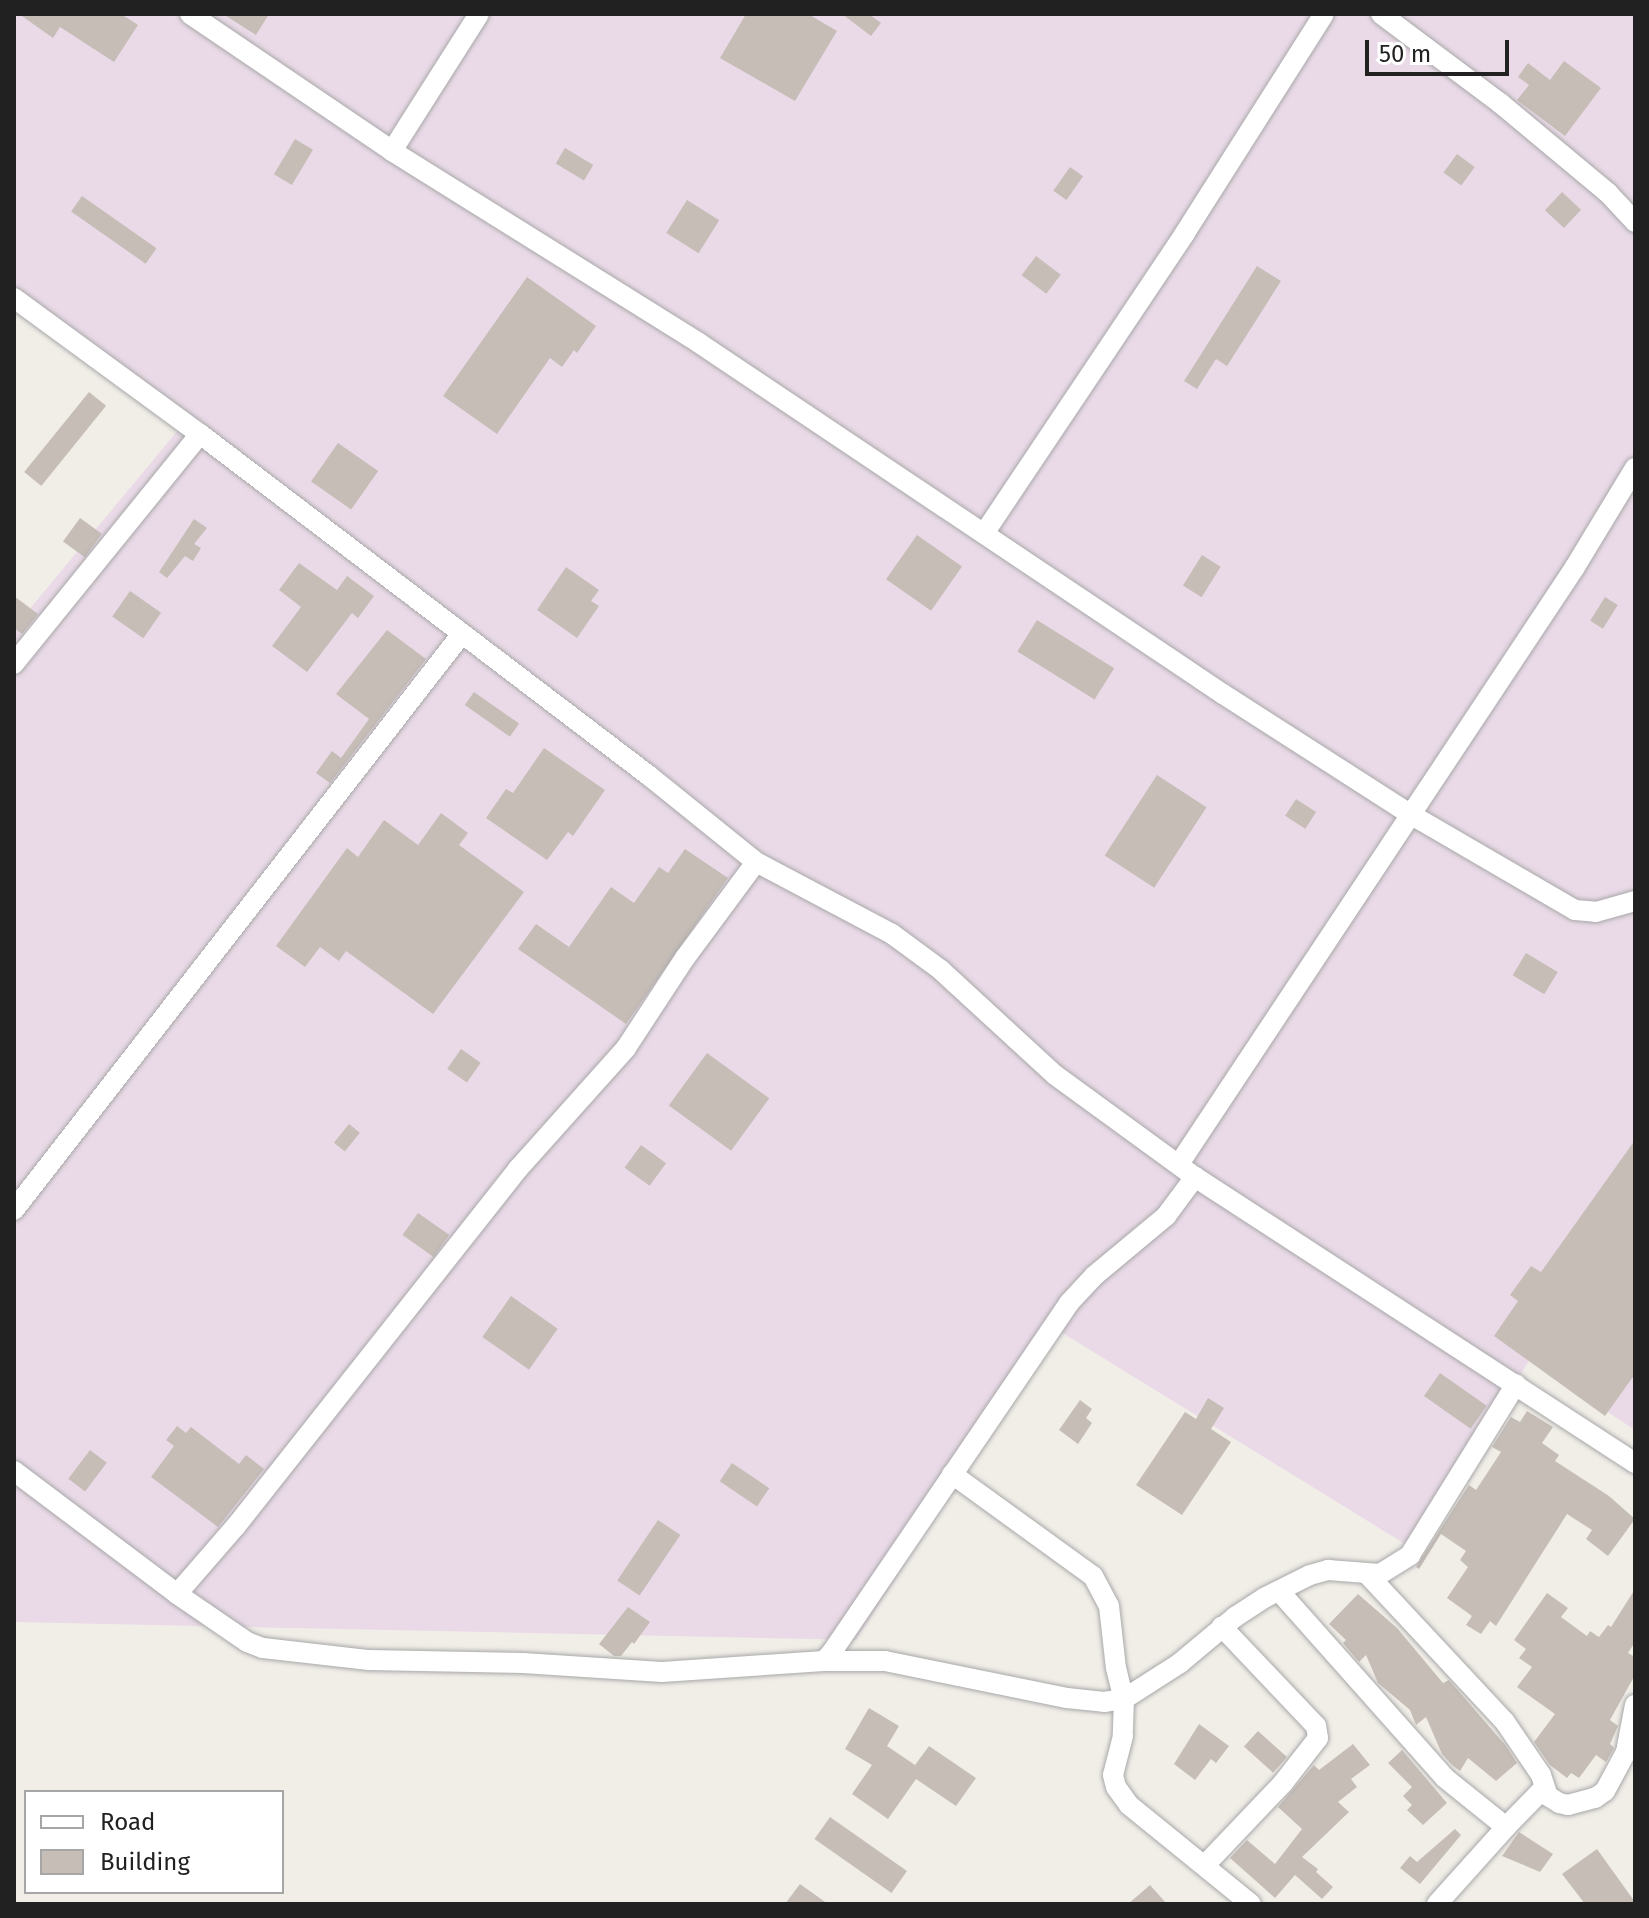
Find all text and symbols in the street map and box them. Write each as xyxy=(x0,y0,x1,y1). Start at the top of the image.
scale bar xyxy=(1369,24,1513,74)
text: 50 m xyxy=(1379,40,1431,68)
legend xyxy=(24,1790,284,1894)
text: Road xyxy=(100,1808,155,1836)
text: Building xyxy=(100,1848,190,1876)

